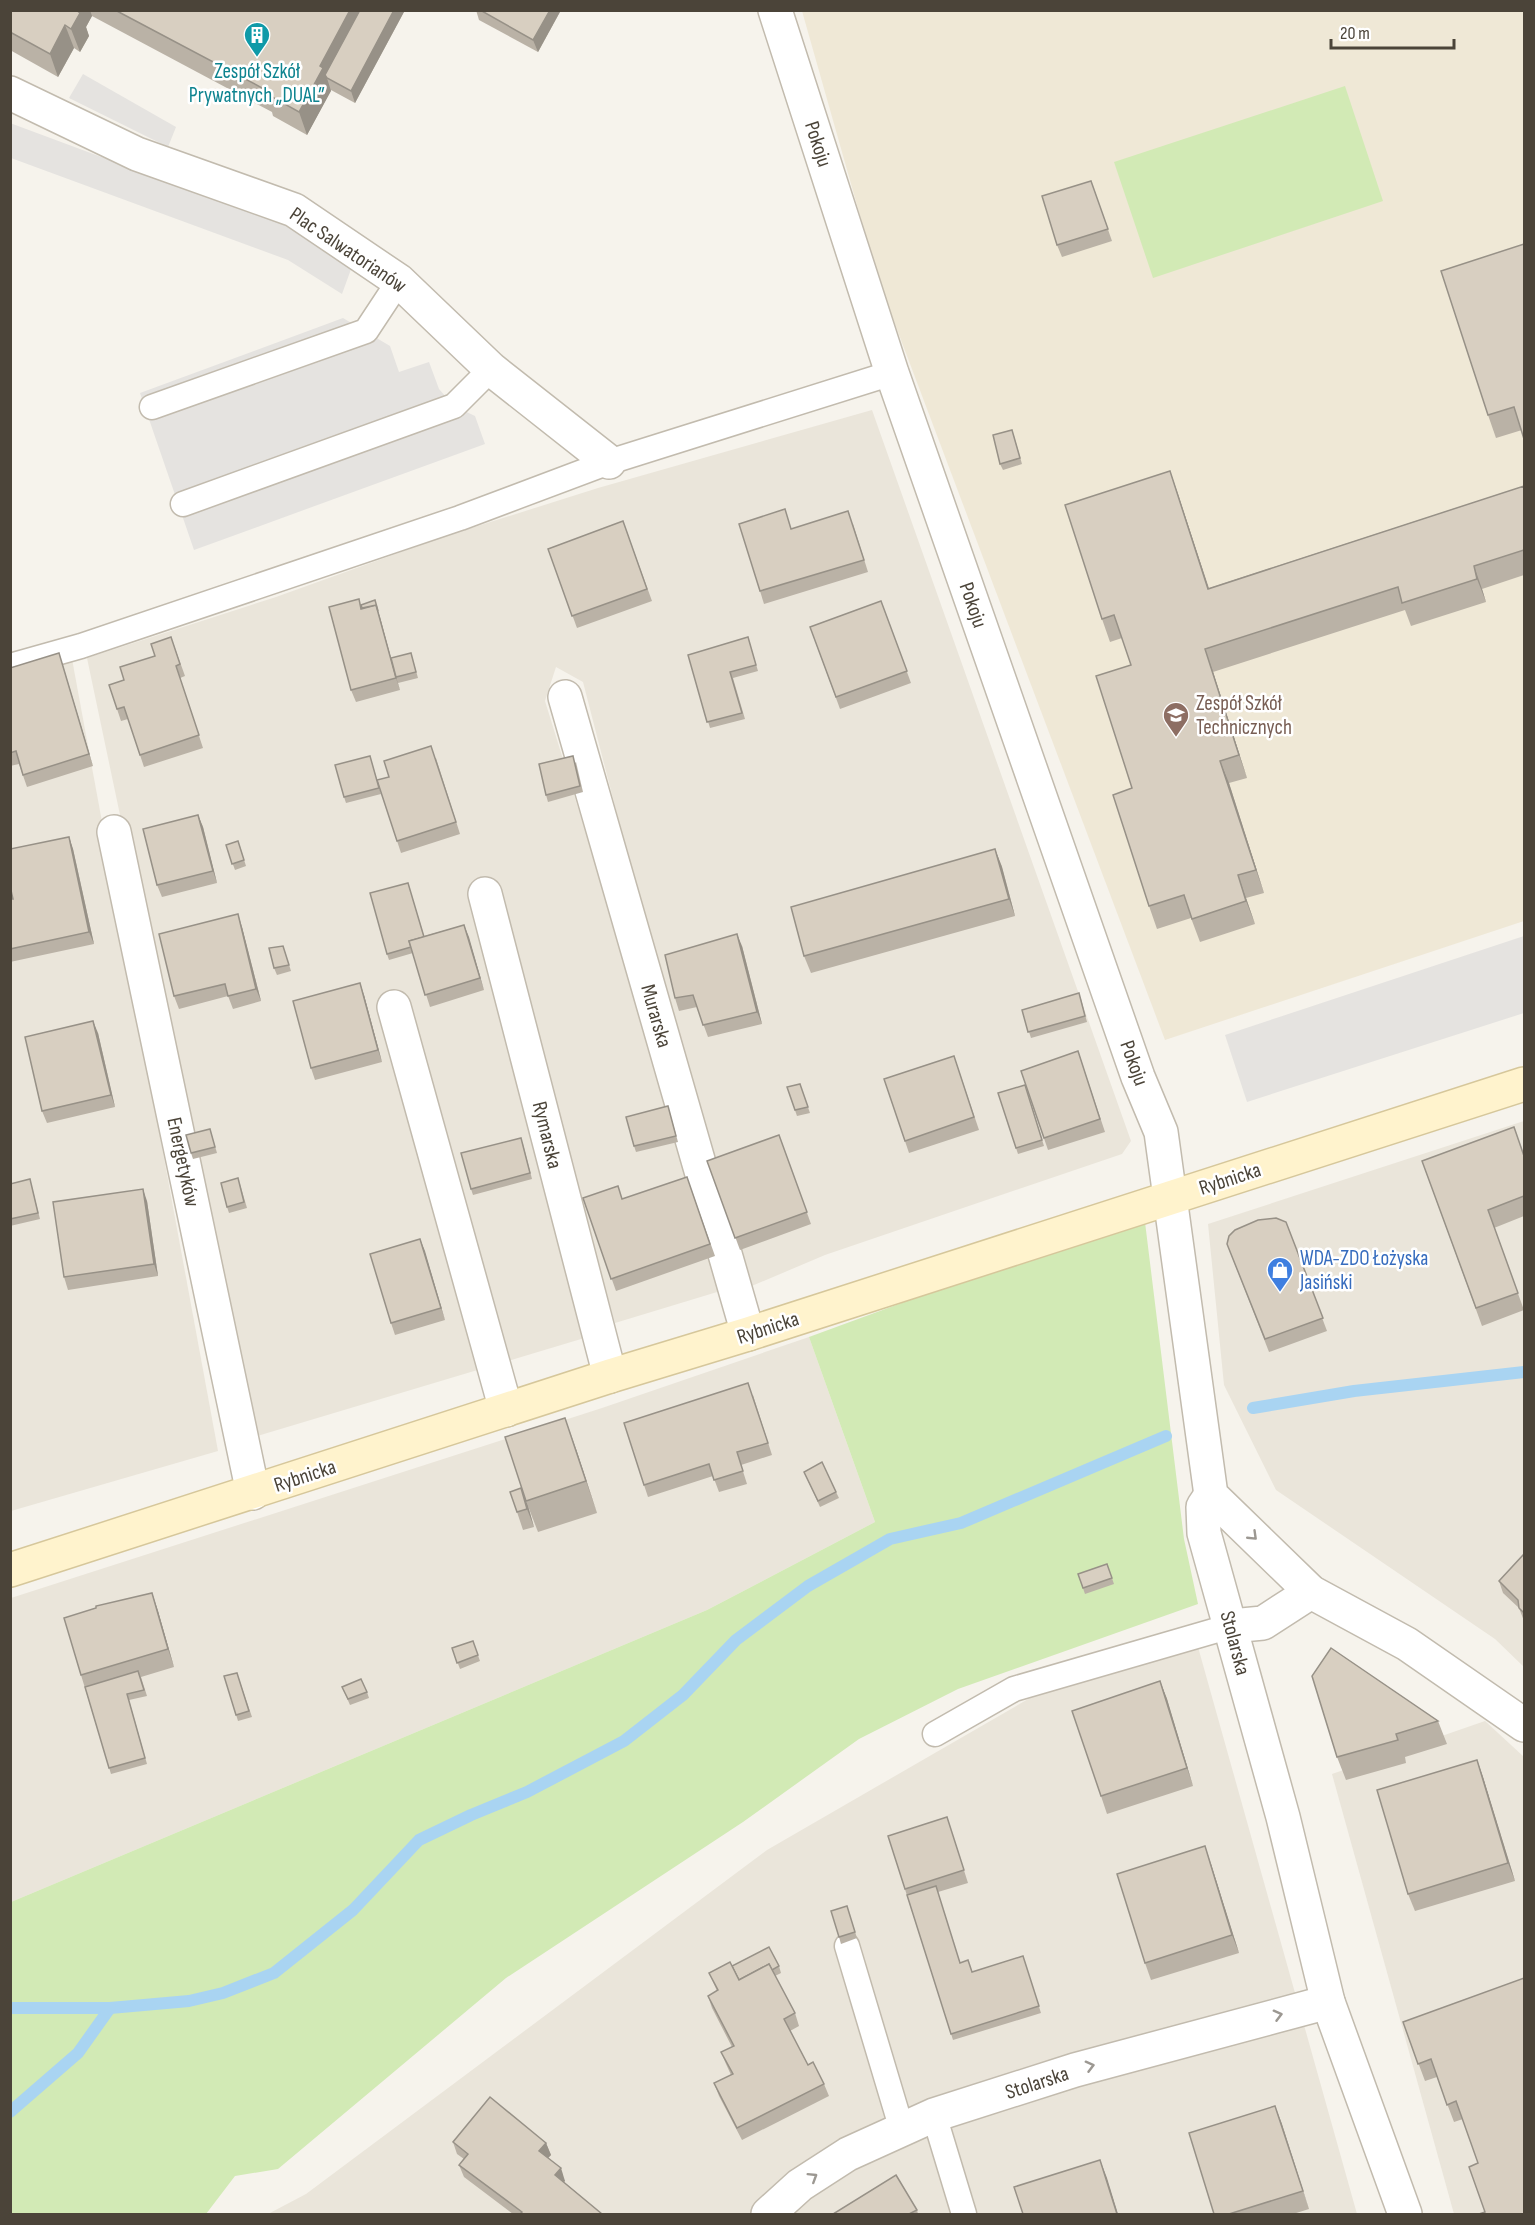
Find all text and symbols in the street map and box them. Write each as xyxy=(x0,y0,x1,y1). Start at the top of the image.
scale bar xyxy=(1331,12,1454,50)
building icon: Zespół Szkół Prywatnych „DUAL” xyxy=(242,20,272,58)
text: 20 m xyxy=(1340,23,1370,44)
place label: Zespół Szkół Prywatnych „DUAL” xyxy=(189,59,325,108)
street label: Pokoju xyxy=(799,118,837,170)
street label: Plac Salwatorianów xyxy=(285,202,411,298)
street label: Pokoju xyxy=(954,579,992,631)
place label: Zespół Szkół Technicznych xyxy=(1196,691,1292,740)
school or university icon: Zespół Szkół Technicznych xyxy=(1161,700,1191,738)
street label: Murarska xyxy=(635,982,677,1050)
street label: Pokoju xyxy=(1114,1037,1154,1089)
street label: Rymarska xyxy=(527,1099,567,1171)
street label: Energetyków xyxy=(161,1115,205,1209)
street label: Rybnicka xyxy=(1196,1157,1264,1201)
place label: WDA-ZDO Łożyska Jasiński xyxy=(1299,1246,1428,1295)
shop icon: WDA-ZDO Łożyska Jasiński xyxy=(1265,1255,1295,1293)
street label: Rybnicka xyxy=(734,1306,802,1350)
street label: Rybnicka xyxy=(271,1454,339,1498)
one-way arrow xyxy=(1246,1528,1257,1539)
street label: Stolarska xyxy=(1214,1608,1256,1678)
one-way arrow xyxy=(1273,2010,1283,2023)
street label: Stolarska xyxy=(1002,2061,1072,2105)
one-way arrow xyxy=(1085,2061,1095,2074)
one-way arrow xyxy=(806,2173,817,2184)

